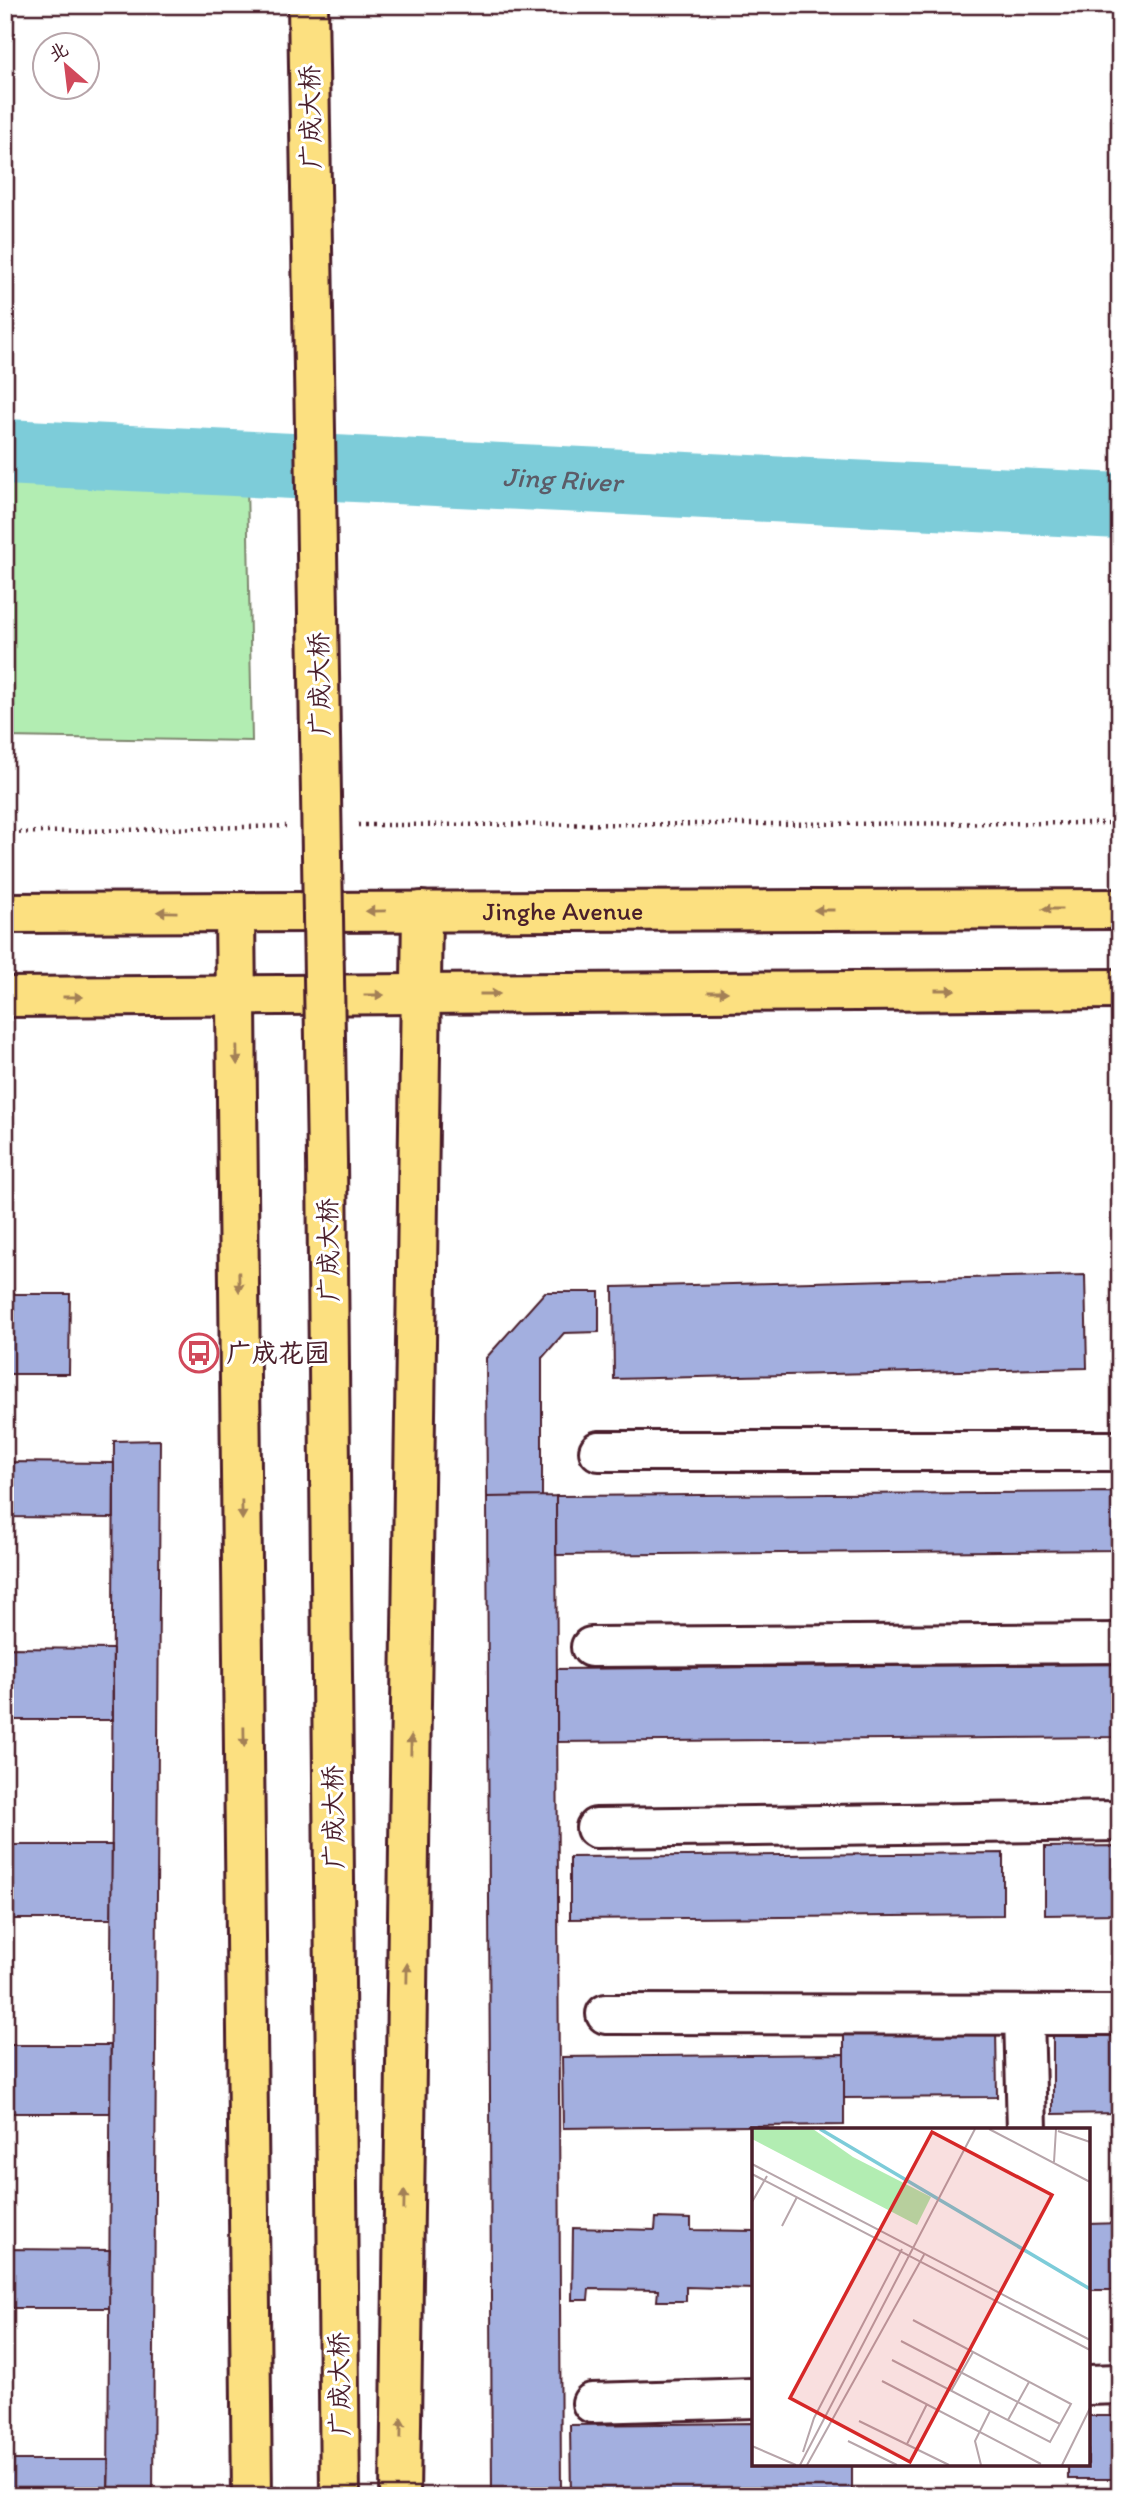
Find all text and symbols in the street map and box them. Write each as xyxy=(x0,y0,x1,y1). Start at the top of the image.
north arrow xyxy=(32,32,102,102)
text: 北 xyxy=(44,37,72,66)
street label: 广成大桥 xyxy=(293,65,327,169)
water label: Jing River xyxy=(502,459,626,499)
street label: 广成大桥 xyxy=(302,632,336,736)
street label: Jinghe Avenue xyxy=(483,895,643,927)
one-way arrow xyxy=(1040,903,1062,915)
one-way arrow xyxy=(813,904,835,916)
one-way arrow xyxy=(365,905,387,917)
one-way arrow xyxy=(156,906,178,918)
one-way arrow xyxy=(934,985,956,996)
one-way arrow xyxy=(707,986,729,998)
one-way arrow xyxy=(479,988,501,1000)
one-way arrow xyxy=(364,989,386,1001)
one-way arrow xyxy=(63,991,85,1003)
one-way arrow xyxy=(231,1044,242,1066)
street label: 广成大桥 xyxy=(311,1198,345,1302)
one-way arrow xyxy=(233,1271,245,1293)
bus stop icon: 广成花园 xyxy=(178,1332,220,1374)
place label: 广成花园 xyxy=(226,1337,330,1369)
one-way arrow xyxy=(236,1499,247,1521)
one-way arrow xyxy=(238,1726,250,1748)
one-way arrow xyxy=(405,1734,417,1756)
street label: 广成大桥 xyxy=(316,1765,350,1869)
one-way arrow xyxy=(402,1961,413,1983)
inset map xyxy=(752,2128,1090,2466)
one-way arrow xyxy=(398,2189,410,2211)
street label: 广成大桥 xyxy=(322,2332,356,2436)
one-way arrow xyxy=(395,2416,407,2438)

